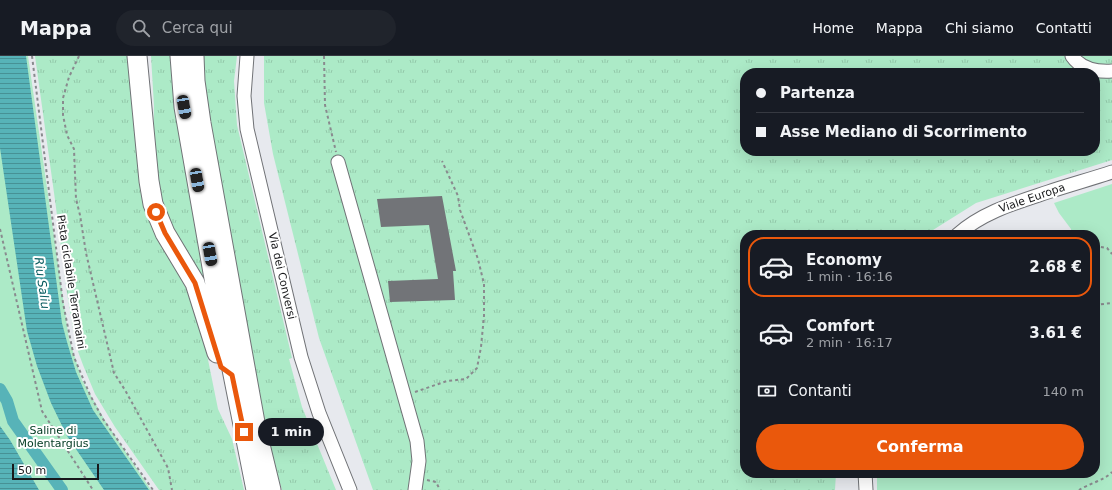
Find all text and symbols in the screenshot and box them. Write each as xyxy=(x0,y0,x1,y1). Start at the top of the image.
search box xyxy=(116,10,396,46)
text: Mappa xyxy=(20,17,92,39)
icon: search xyxy=(130,17,152,39)
text: Cerca qui xyxy=(162,19,233,37)
text: Home xyxy=(813,20,854,36)
text: Mappa xyxy=(876,20,923,36)
text: Chi siamo xyxy=(945,20,1014,36)
text: Contatti xyxy=(1036,20,1092,36)
text: Partenza xyxy=(780,84,855,102)
car xyxy=(176,94,192,120)
text: Asse Mediano di Scorrimento xyxy=(780,123,1027,141)
car xyxy=(189,167,205,193)
street label: Viale Europa xyxy=(997,181,1067,215)
route start xyxy=(147,203,165,221)
street label: Pista ciclabile Terramaini xyxy=(54,214,88,350)
street label: Via dei Conversi xyxy=(266,231,298,321)
car xyxy=(202,241,218,267)
icon: car xyxy=(758,249,794,285)
text: Economy xyxy=(806,251,882,269)
water label: Riu Saliu xyxy=(31,256,53,310)
text: 2.68 € xyxy=(1029,258,1082,276)
text: 1 min · 16:16 xyxy=(806,269,893,284)
icon: car xyxy=(758,315,794,351)
text: Comfort xyxy=(806,317,874,335)
text: 3.61 € xyxy=(1029,324,1082,342)
text: 2 min · 16:17 xyxy=(806,335,893,350)
icon: cash xyxy=(756,380,778,402)
text: Contanti xyxy=(788,382,852,400)
text: 140 m xyxy=(1042,384,1084,399)
callout: 1 min xyxy=(258,418,324,446)
route end xyxy=(235,423,253,441)
park label: Saline di Molentargius xyxy=(17,424,89,450)
text: 1 min xyxy=(271,424,311,439)
button: Conferma xyxy=(756,424,1084,470)
scale bar xyxy=(12,462,99,481)
text: 50 m xyxy=(18,464,46,477)

